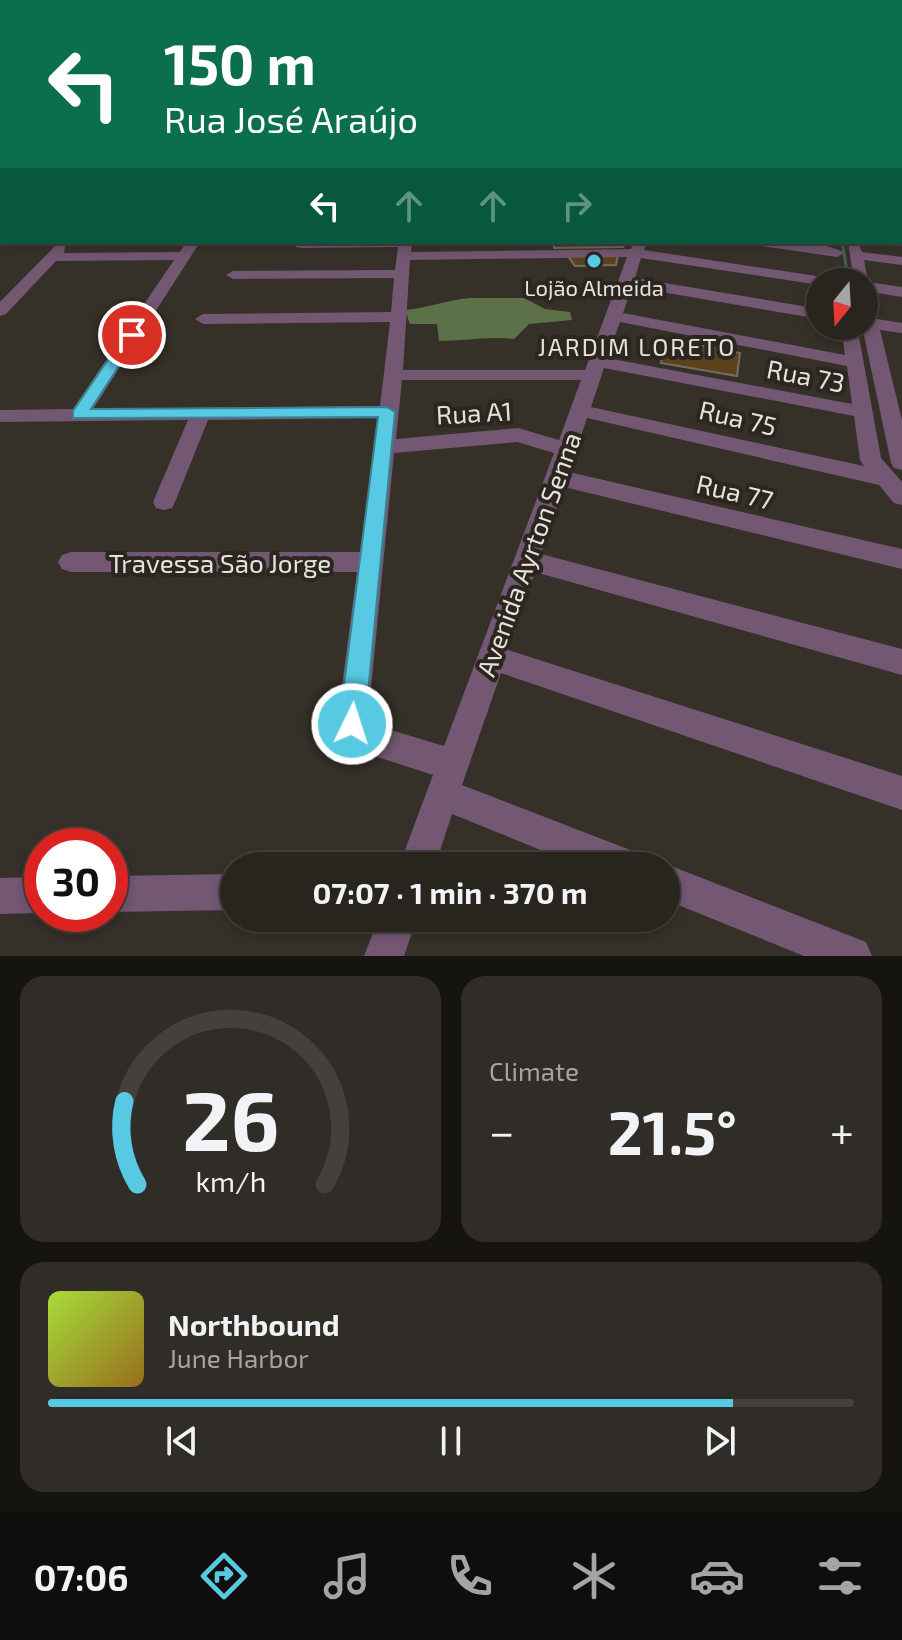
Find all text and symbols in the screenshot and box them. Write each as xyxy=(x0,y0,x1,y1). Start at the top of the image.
text: 150 m xyxy=(164,29,316,96)
icon: left xyxy=(32,32,136,136)
text: Rua José Araújo xyxy=(164,97,418,140)
icon: left xyxy=(303,184,347,228)
icon: ahead xyxy=(387,184,431,228)
icon: ahead xyxy=(471,184,515,228)
icon: right xyxy=(555,184,599,228)
marker: Lojão Almeida xyxy=(585,252,603,270)
north arrow xyxy=(806,268,878,340)
map controls xyxy=(806,268,878,340)
place label: Lojão Almeida xyxy=(524,274,664,301)
pin xyxy=(98,301,166,369)
icon: arrive xyxy=(110,313,154,357)
district label: JARDIM LORETO xyxy=(538,332,736,361)
street label: Rua 73 xyxy=(764,352,848,398)
street label: Rua 75 xyxy=(696,393,780,441)
street label: Rua A1 xyxy=(435,395,513,429)
street label: Avenida Ayrton Senna xyxy=(469,428,587,680)
street label: Rua 77 xyxy=(694,467,776,515)
street label: Travessa São Jorge xyxy=(109,547,331,578)
position arrow xyxy=(310,682,394,766)
speed limit sign: 30 xyxy=(24,828,128,932)
text: 07:07 · 1 min · 370 m xyxy=(312,874,588,910)
text: Climate xyxy=(489,1055,579,1086)
text: 26 xyxy=(182,1068,279,1168)
text: 21.5° xyxy=(608,1095,737,1167)
text: − xyxy=(489,1104,515,1157)
text: + xyxy=(830,1104,854,1157)
text: km/h xyxy=(195,1163,266,1198)
text: Northbound xyxy=(168,1306,340,1342)
text: June Harbor xyxy=(168,1342,309,1373)
icon: previous xyxy=(160,1419,204,1463)
icon: pause xyxy=(429,1419,473,1463)
icon: next xyxy=(698,1419,742,1463)
icon: directions xyxy=(196,1548,252,1604)
icon: music xyxy=(319,1548,375,1604)
icon: phone xyxy=(442,1548,498,1604)
icon: climate xyxy=(566,1548,622,1604)
icon: car xyxy=(689,1548,745,1604)
icon: filters xyxy=(812,1548,868,1604)
text: 07:06 xyxy=(34,1555,129,1598)

